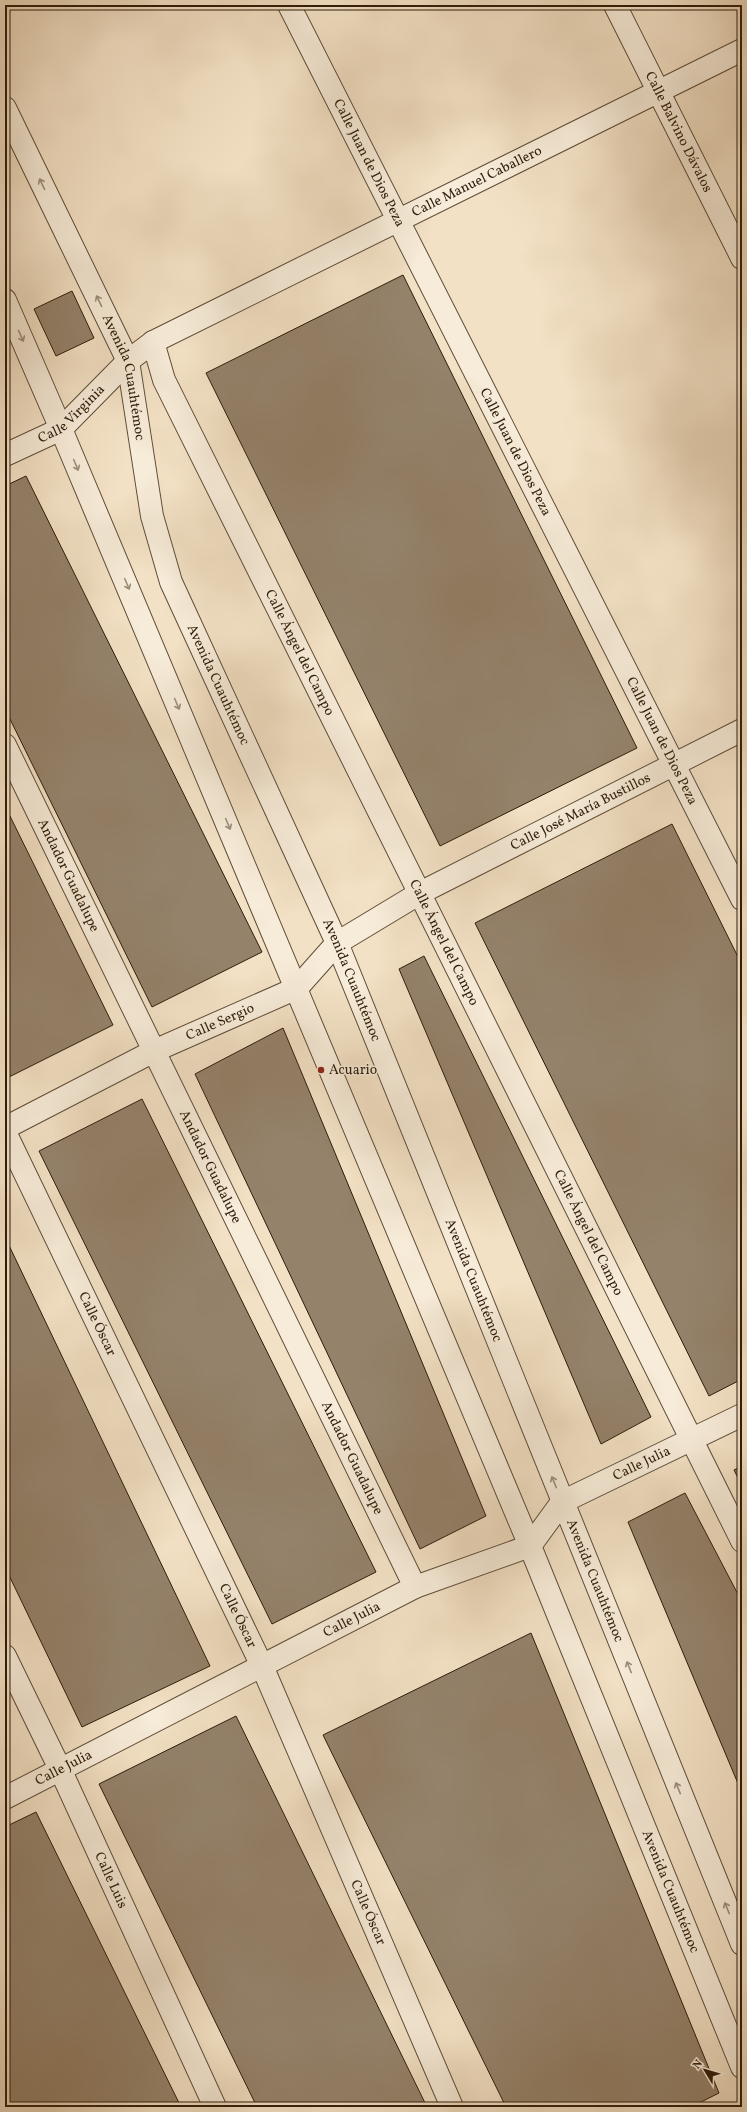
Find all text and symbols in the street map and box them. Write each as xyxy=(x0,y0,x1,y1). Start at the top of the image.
street label: Calle Balvino Dávalos xyxy=(640,68,717,196)
street label: Calle Juan de Dios Peza xyxy=(329,96,409,230)
street label: Calle Manuel Caballero xyxy=(408,141,545,222)
one-way arrow xyxy=(38,178,45,190)
one-way arrow xyxy=(95,295,102,307)
street label: Avenida Cuauhtémoc xyxy=(97,311,150,442)
one-way arrow xyxy=(17,329,25,341)
street label: Calle Virginia xyxy=(35,380,109,448)
street label: Calle Juan de Dios Peza xyxy=(475,385,556,519)
one-way arrow xyxy=(73,458,81,470)
one-way arrow xyxy=(124,578,131,590)
street label: Calle Ángel del Campo xyxy=(260,586,339,719)
street label: Avenida Cuauhtémoc xyxy=(182,621,254,748)
street label: Calle Juan de Dios Peza xyxy=(622,674,702,808)
one-way arrow xyxy=(174,698,182,710)
street label: Calle José María Bustillos xyxy=(507,768,654,855)
street label: Andador Guadalupe xyxy=(33,815,104,936)
one-way arrow xyxy=(224,818,232,830)
street label: Calle Ángel del Campo xyxy=(405,876,483,1009)
street label: Avenida Cuauhtémoc xyxy=(318,916,385,1044)
street label: Calle Sergio xyxy=(183,998,257,1045)
place label: Acuario xyxy=(329,1061,377,1080)
marker: Acuario xyxy=(316,1065,326,1075)
street label: Andador Guadalupe xyxy=(175,1107,246,1227)
street label: Calle Ángel del Campo xyxy=(549,1166,628,1299)
street label: Avenida Cuauhtémoc xyxy=(440,1216,507,1345)
street label: Calle Óscar xyxy=(74,1289,121,1359)
street label: Andador Guadalupe xyxy=(316,1398,388,1518)
street label: Calle Julia xyxy=(610,1442,674,1486)
one-way arrow xyxy=(549,1477,557,1489)
street label: Avenida Cuauhtémoc xyxy=(562,1516,628,1645)
street label: Calle Óscar xyxy=(214,1581,262,1651)
street label: Calle Julia xyxy=(320,1597,384,1642)
one-way arrow xyxy=(625,1662,633,1674)
street label: Calle Julia xyxy=(32,1745,96,1790)
one-way arrow xyxy=(674,1782,682,1794)
street label: Avenida Cuauhtémoc xyxy=(637,1827,704,1956)
street label: Calle Luis xyxy=(90,1849,132,1911)
street label: Calle Óscar xyxy=(346,1877,391,1948)
one-way arrow xyxy=(723,1903,731,1915)
north arrow xyxy=(685,2050,725,2090)
text: N xyxy=(690,2057,707,2073)

